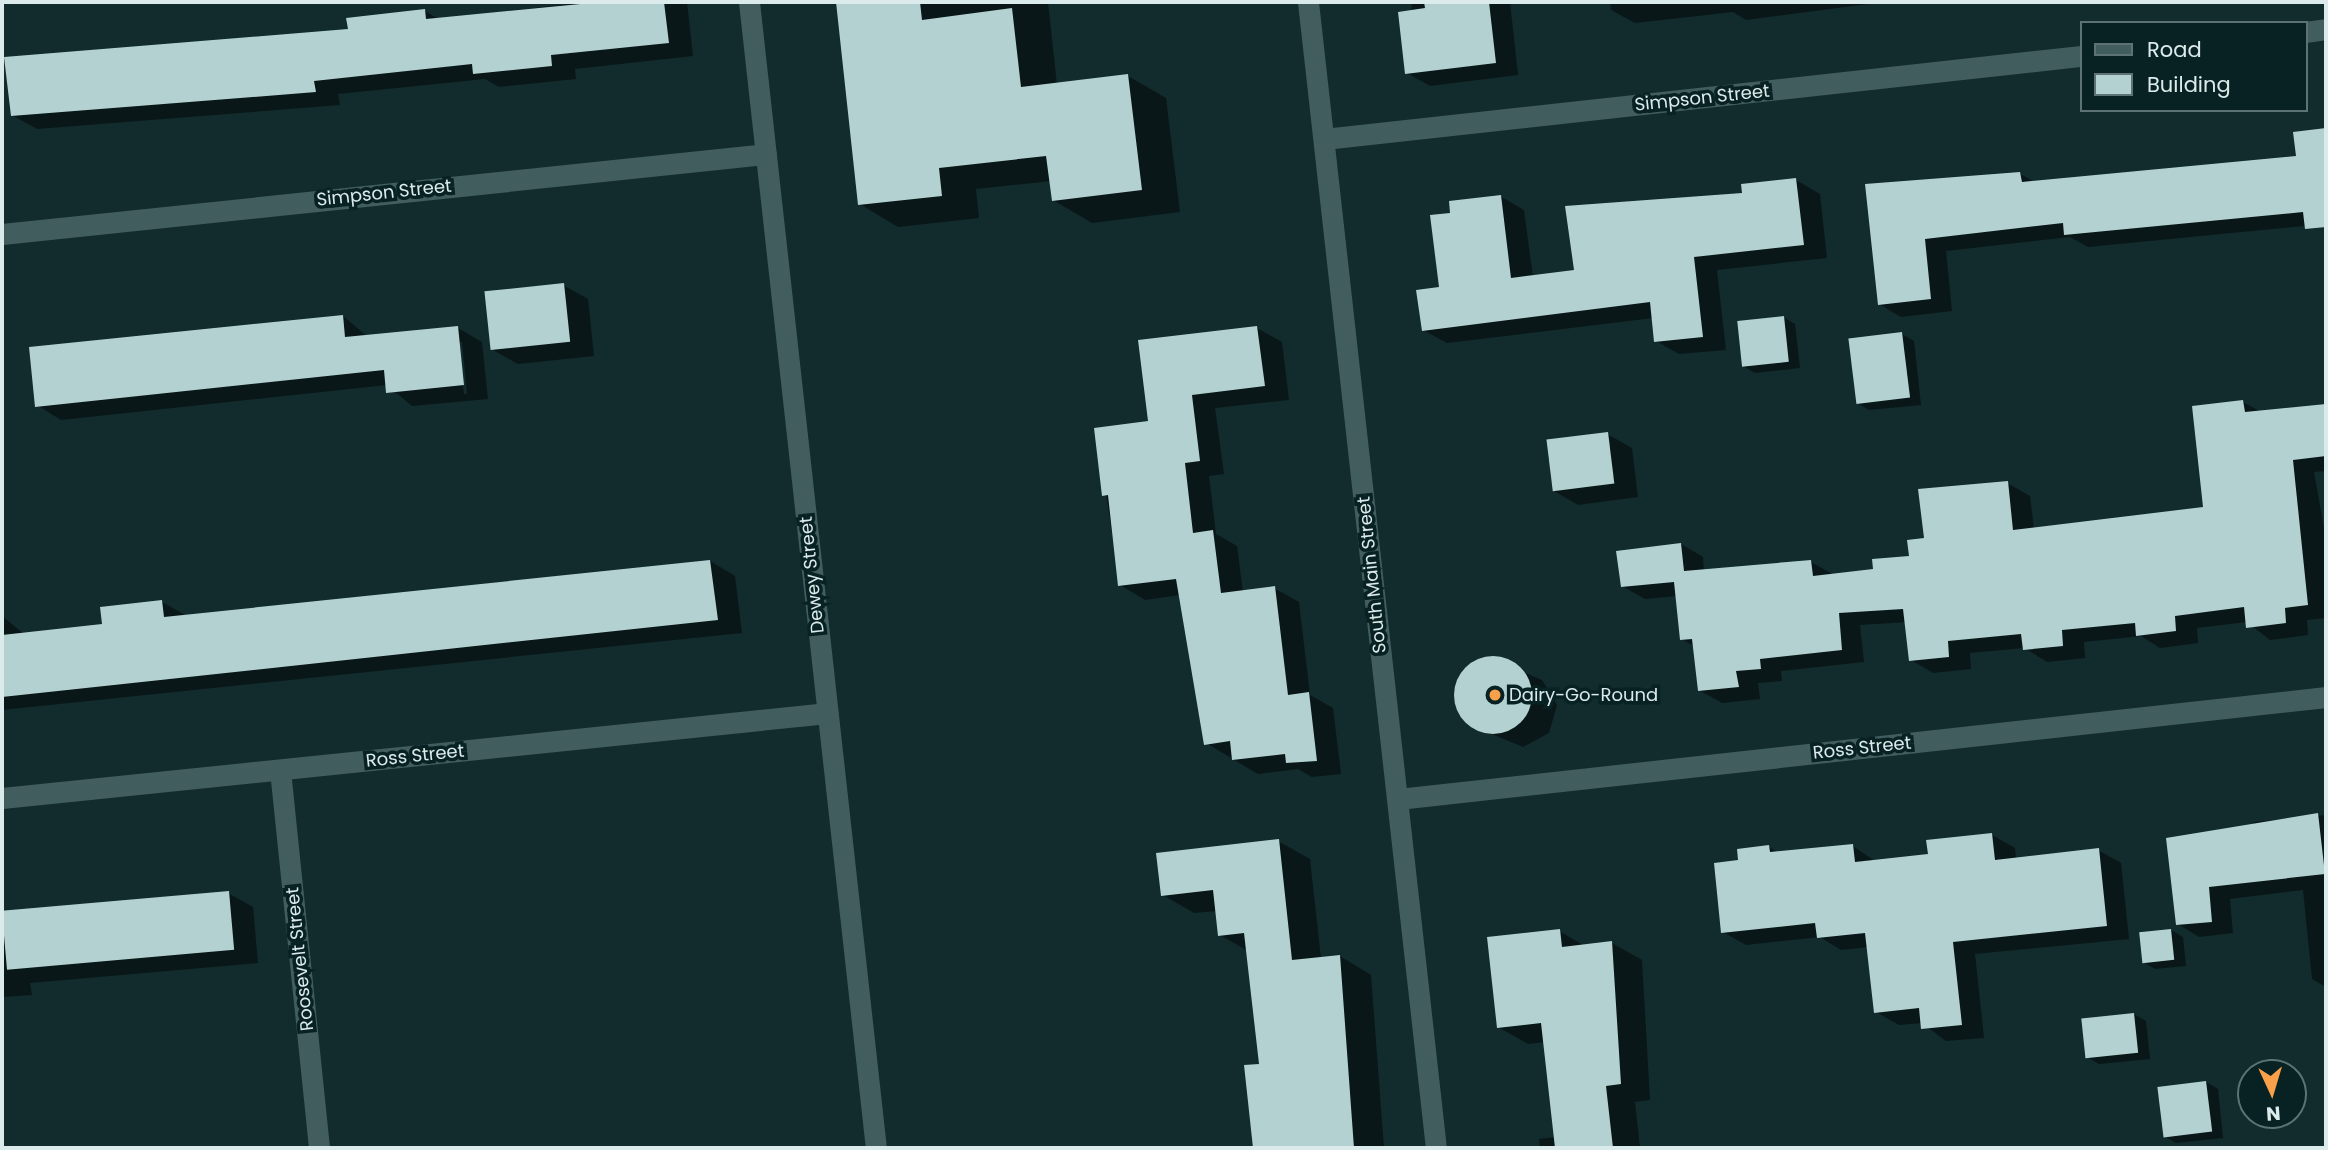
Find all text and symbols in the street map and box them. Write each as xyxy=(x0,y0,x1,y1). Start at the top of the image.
legend xyxy=(2080,21,2307,112)
text: Road xyxy=(2147,35,2202,64)
text: Building xyxy=(2147,70,2231,99)
street label: Simpson Street xyxy=(1633,80,1771,116)
street label: Simpson Street xyxy=(315,175,453,211)
street label: South Main Street xyxy=(1353,495,1391,655)
street label: Dewey Street xyxy=(795,515,829,635)
place label: Dairy-Go-Round xyxy=(1509,684,1658,706)
marker: Dairy-Go-Round xyxy=(1487,687,1503,703)
street label: Ross Street xyxy=(1812,732,1912,764)
street label: Ross Street xyxy=(365,740,465,772)
street label: Roosevelt Street xyxy=(282,886,318,1032)
north arrow xyxy=(2237,1059,2307,1129)
text: N xyxy=(2265,1099,2281,1127)

